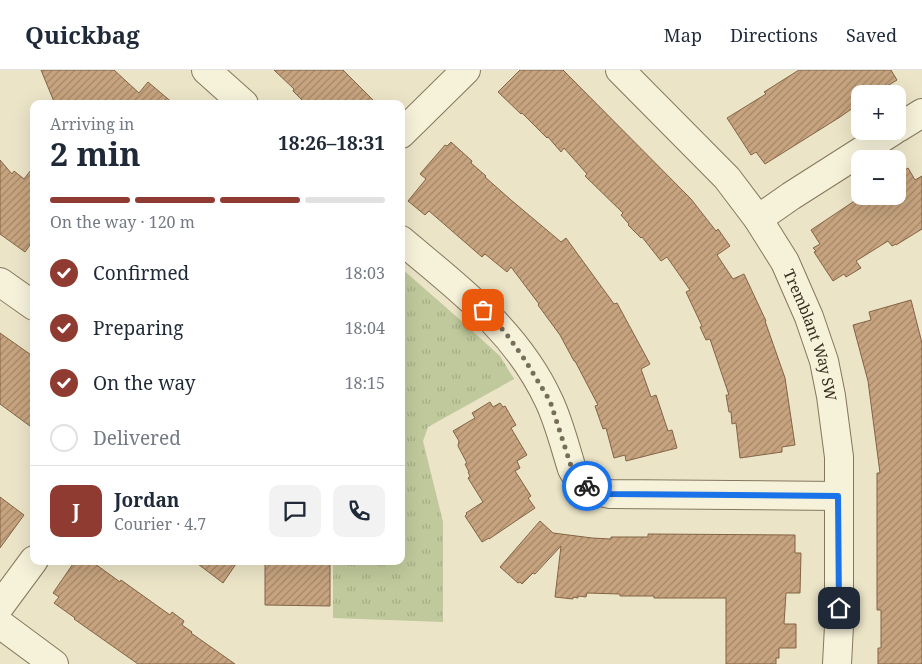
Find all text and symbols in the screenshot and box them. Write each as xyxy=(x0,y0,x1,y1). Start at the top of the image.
text: Quickbag xyxy=(25,18,140,51)
text: Map xyxy=(664,23,702,47)
text: Directions xyxy=(730,23,818,47)
text: Saved xyxy=(846,23,897,47)
map controls xyxy=(851,85,906,205)
button: + xyxy=(851,85,906,140)
text: Arriving in xyxy=(50,113,134,135)
text: 18:26–18:31 xyxy=(278,130,385,156)
text: 2 min xyxy=(50,132,141,175)
button: − xyxy=(851,150,906,205)
text: On the way · 120 m xyxy=(50,211,195,233)
icon: check xyxy=(50,259,78,287)
text: Confirmed xyxy=(93,260,189,286)
text: 18:03 xyxy=(345,262,385,284)
street label: Tremblant Way SW xyxy=(779,266,842,403)
pin xyxy=(462,289,504,331)
icon: bag xyxy=(469,296,497,324)
icon: check xyxy=(50,314,78,342)
text: Preparing xyxy=(93,315,183,341)
text: 18:04 xyxy=(345,317,385,339)
icon: check xyxy=(50,369,78,397)
text: On the way xyxy=(93,370,196,396)
text: 18:15 xyxy=(345,372,385,394)
text: Delivered xyxy=(93,425,181,451)
courier xyxy=(562,461,612,511)
icon: bike xyxy=(573,472,601,500)
button: chat xyxy=(269,485,321,537)
button: phone xyxy=(333,485,385,537)
text: Jordan xyxy=(114,487,180,513)
text: J xyxy=(72,498,80,524)
text: Courier · 4.7 xyxy=(114,513,206,535)
pin xyxy=(818,587,860,629)
icon: home xyxy=(825,594,853,622)

